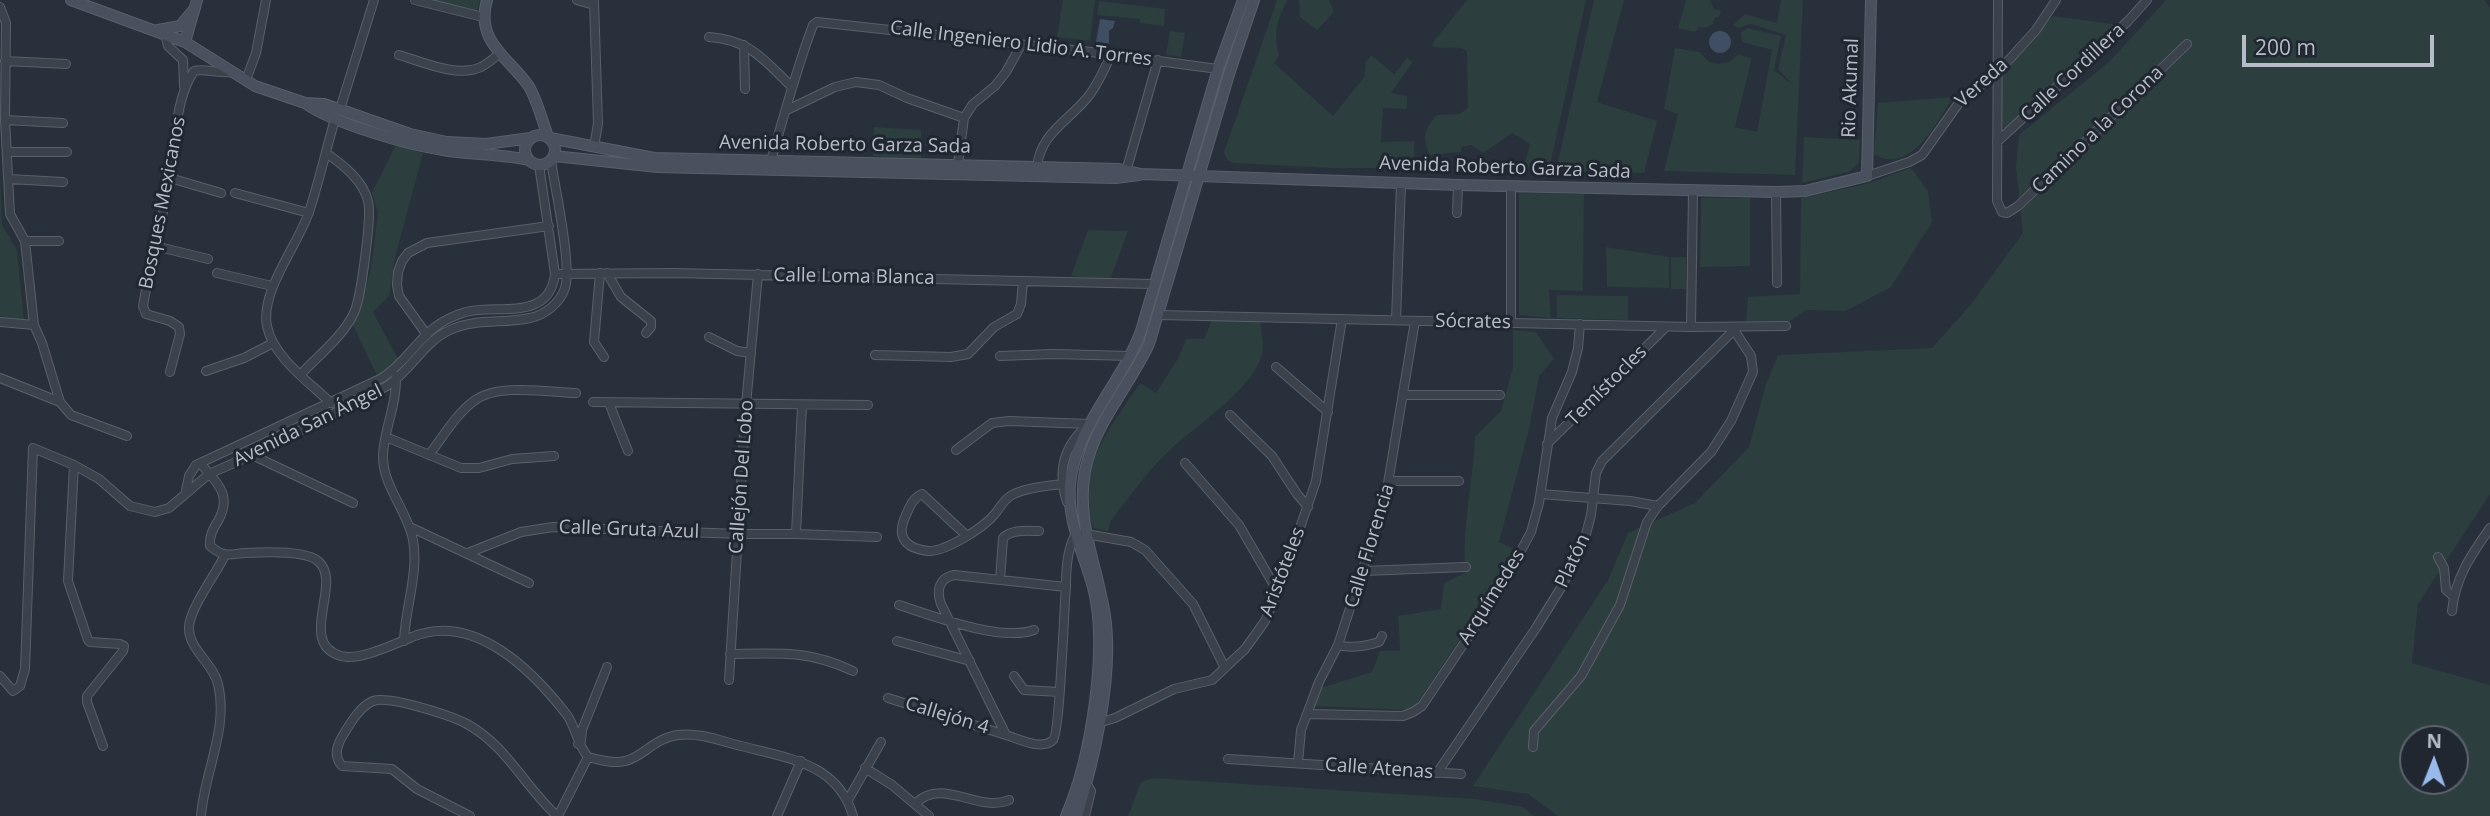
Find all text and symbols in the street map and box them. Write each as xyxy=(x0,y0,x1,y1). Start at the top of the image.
street label: Calle Ingeniero Lidio A. Torres xyxy=(889,17,1153,71)
street label: Calle Cordillera xyxy=(2016,19,2130,127)
scale bar xyxy=(2245,21,2438,65)
text: 200 m xyxy=(2255,33,2316,61)
street label: Rio Akumal xyxy=(1838,38,1864,138)
street label: Vereda xyxy=(1951,54,2013,112)
street label: Camino a la Corona xyxy=(2028,62,2168,198)
street label: Bosques Mexicanos xyxy=(135,115,191,291)
street label: Avenida Roberto Garza Sada xyxy=(719,131,971,159)
street label: Avenida Roberto Garza Sada xyxy=(1379,152,1631,184)
street label: Calle Loma Blanca xyxy=(773,264,935,290)
street label: Sócrates xyxy=(1435,310,1511,334)
street label: Temístocles xyxy=(1562,341,1652,431)
street label: Avenida San Ángel xyxy=(230,380,386,472)
street label: Callejón Del Lobo xyxy=(725,399,759,555)
street label: Calle Florencia xyxy=(1340,481,1400,611)
street label: Calle Gruta Azul xyxy=(558,516,700,544)
street label: Aristóteles xyxy=(1256,524,1310,620)
street label: Platón xyxy=(1551,531,1595,591)
street label: Arquímedes xyxy=(1454,545,1530,649)
street label: Callejón 4 xyxy=(902,692,992,740)
north arrow xyxy=(2399,725,2469,795)
text: N xyxy=(2426,728,2442,754)
street label: Calle Atenas xyxy=(1324,754,1434,784)

